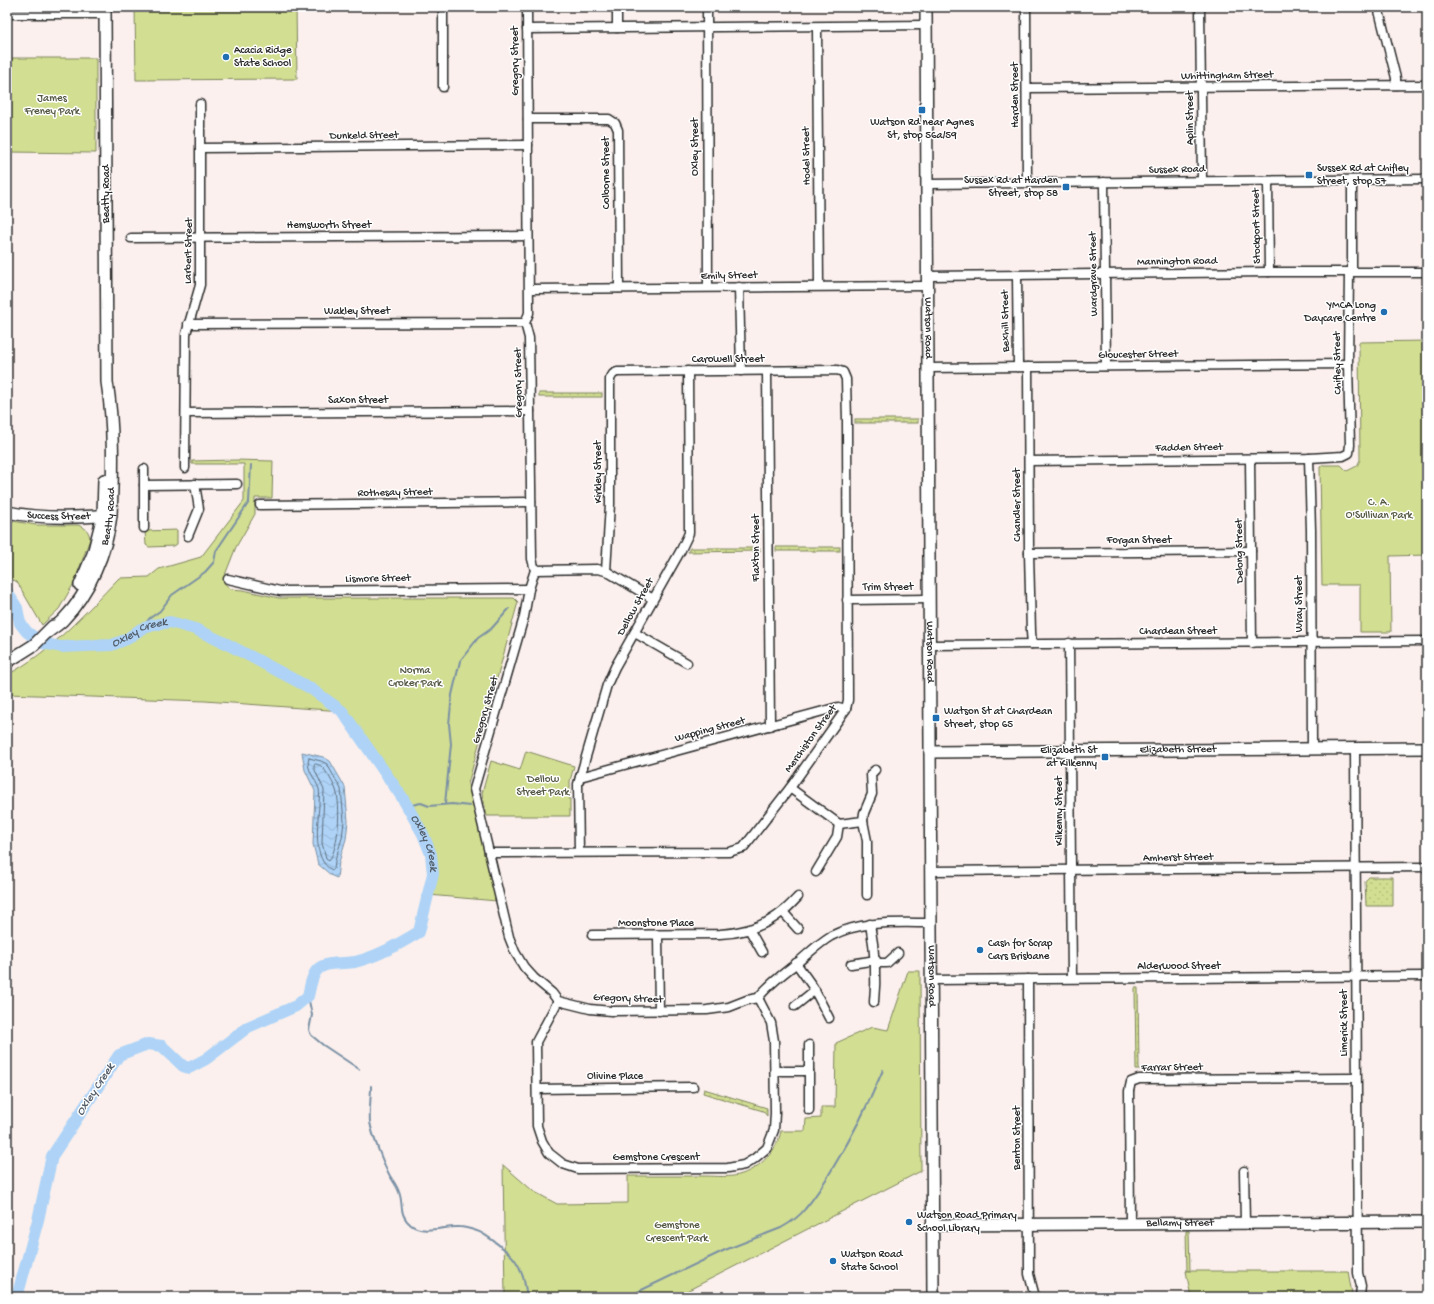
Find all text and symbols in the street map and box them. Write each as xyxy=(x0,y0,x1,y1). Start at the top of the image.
street label: Gregory Street xyxy=(510,25,522,96)
place label: Acacia Ridge State School xyxy=(234,45,292,70)
marker: Acacia Ridge State School xyxy=(221,52,231,62)
street label: Harden Street xyxy=(1010,61,1022,128)
street label: Whittingham Street xyxy=(1181,69,1275,83)
street label: Aplin Street xyxy=(1185,90,1197,145)
park label: James Freney Park xyxy=(23,93,81,118)
marker: Watson Rd near Agnes St, stop 56a/59 xyxy=(917,105,927,115)
street label: Oxley Street xyxy=(690,117,702,176)
place label: Watson Rd near Agnes St, stop 56a/59 xyxy=(870,117,975,142)
street label: Hodel Street xyxy=(800,125,814,185)
street label: Dunkeld Street xyxy=(328,129,400,143)
street label: Colborne Street xyxy=(601,135,613,209)
street label: Beatty Road xyxy=(101,163,113,224)
street label: Sussex Road xyxy=(1149,163,1207,176)
place label: Sussex Rd at Chifley Street, stop 57 xyxy=(1317,163,1409,188)
marker: Sussex Rd at Chifley Street, stop 57 xyxy=(1304,170,1314,180)
place label: Sussex Rd at Harden Street, stop 58 xyxy=(964,175,1059,200)
marker: Sussex Rd at Harden Street, stop 58 xyxy=(1061,182,1071,192)
street label: Stockport Street xyxy=(1250,187,1264,264)
street label: Larbert Street xyxy=(182,216,196,284)
street label: Hemsworth Street xyxy=(287,220,373,232)
street label: Wardgrave Street xyxy=(1087,230,1101,316)
street label: Mannington Road xyxy=(1137,255,1219,269)
street label: Emily Street xyxy=(700,269,759,282)
street label: Bexhill Street xyxy=(999,288,1013,353)
street label: Watson Road xyxy=(922,297,934,360)
place label: YMCA Long Daycare Centre xyxy=(1303,300,1376,325)
street label: Wakley Street xyxy=(324,306,391,318)
marker: YMCA Long Daycare Centre xyxy=(1379,307,1389,317)
street label: Chifley Street xyxy=(1331,330,1345,395)
street label: Gregory Street xyxy=(512,347,526,418)
street label: Gloucester Street xyxy=(1098,348,1179,362)
street label: Carowell Street xyxy=(692,354,766,366)
street label: Saxon Street xyxy=(328,395,389,407)
street label: Kirkley Street xyxy=(593,439,605,503)
street label: Fadden Street xyxy=(1154,441,1224,455)
street label: Chandler Street xyxy=(1012,467,1024,542)
street label: Beatty Road xyxy=(99,486,118,548)
street label: Rothesay Street xyxy=(357,486,434,500)
park label: C. A. O'Sullivan Park xyxy=(1346,497,1413,522)
street label: Success Street xyxy=(26,509,92,523)
street label: Flaxton Street xyxy=(751,513,763,583)
street label: Delong Street xyxy=(1233,517,1247,584)
street label: Forgan Street xyxy=(1106,535,1173,547)
street label: Lismore Street xyxy=(345,572,412,586)
street label: Wray Street xyxy=(1294,574,1306,632)
street label: Dellow Street xyxy=(615,575,657,639)
street label: Trim Street xyxy=(862,582,915,594)
water label: Oxley Creek xyxy=(110,615,170,651)
street label: Watson Road xyxy=(923,621,936,684)
street label: Chardean Street xyxy=(1139,626,1218,638)
park label: Norma Croker Park xyxy=(388,665,443,690)
street label: Gregory Street xyxy=(471,673,502,745)
street label: Merchiston Street xyxy=(782,702,840,775)
place label: Watson St at Chardean Street, stop 65 xyxy=(944,706,1053,731)
marker: Watson St at Chardean Street, stop 65 xyxy=(931,713,941,723)
street label: Wapping Street xyxy=(674,714,748,745)
street label: Elizabeth Street xyxy=(1140,744,1218,756)
place label: Elizabeth St at Kilkenny xyxy=(1040,745,1099,770)
marker: Elizabeth St at Kilkenny xyxy=(1100,752,1110,762)
park label: Dellow Street Park xyxy=(517,774,571,799)
street label: Kilkenny Street xyxy=(1054,775,1066,846)
water label: Oxley Creek xyxy=(407,812,440,874)
street label: Amherst Street xyxy=(1143,851,1215,865)
street label: Moonstone Place xyxy=(618,918,694,930)
place label: Cash for Scrap Cars Brisbane xyxy=(988,937,1053,963)
street label: Watson Road xyxy=(925,945,937,1008)
marker: Cash for Scrap Cars Brisbane xyxy=(975,945,985,955)
street label: Alderwood Street xyxy=(1137,961,1222,973)
street label: Limerick Street xyxy=(1339,988,1351,1056)
street label: Gregory Street xyxy=(593,992,665,1006)
water label: Oxley Creek xyxy=(74,1060,119,1119)
street label: Farrar Street xyxy=(1140,1061,1204,1075)
street label: Olivine Place xyxy=(587,1071,643,1083)
street label: Benton Street xyxy=(1012,1105,1024,1171)
street label: Gemstone Crescent xyxy=(613,1152,701,1164)
place label: Watson Road Primary School Library xyxy=(917,1210,1017,1235)
marker: Watson Road Primary School Library xyxy=(904,1217,914,1227)
street label: Bellamy Street xyxy=(1145,1217,1215,1230)
park label: Gemstone Crescent Park xyxy=(646,1220,709,1245)
place label: Watson Road State School xyxy=(841,1249,904,1274)
marker: Watson Road State School xyxy=(828,1256,838,1266)

